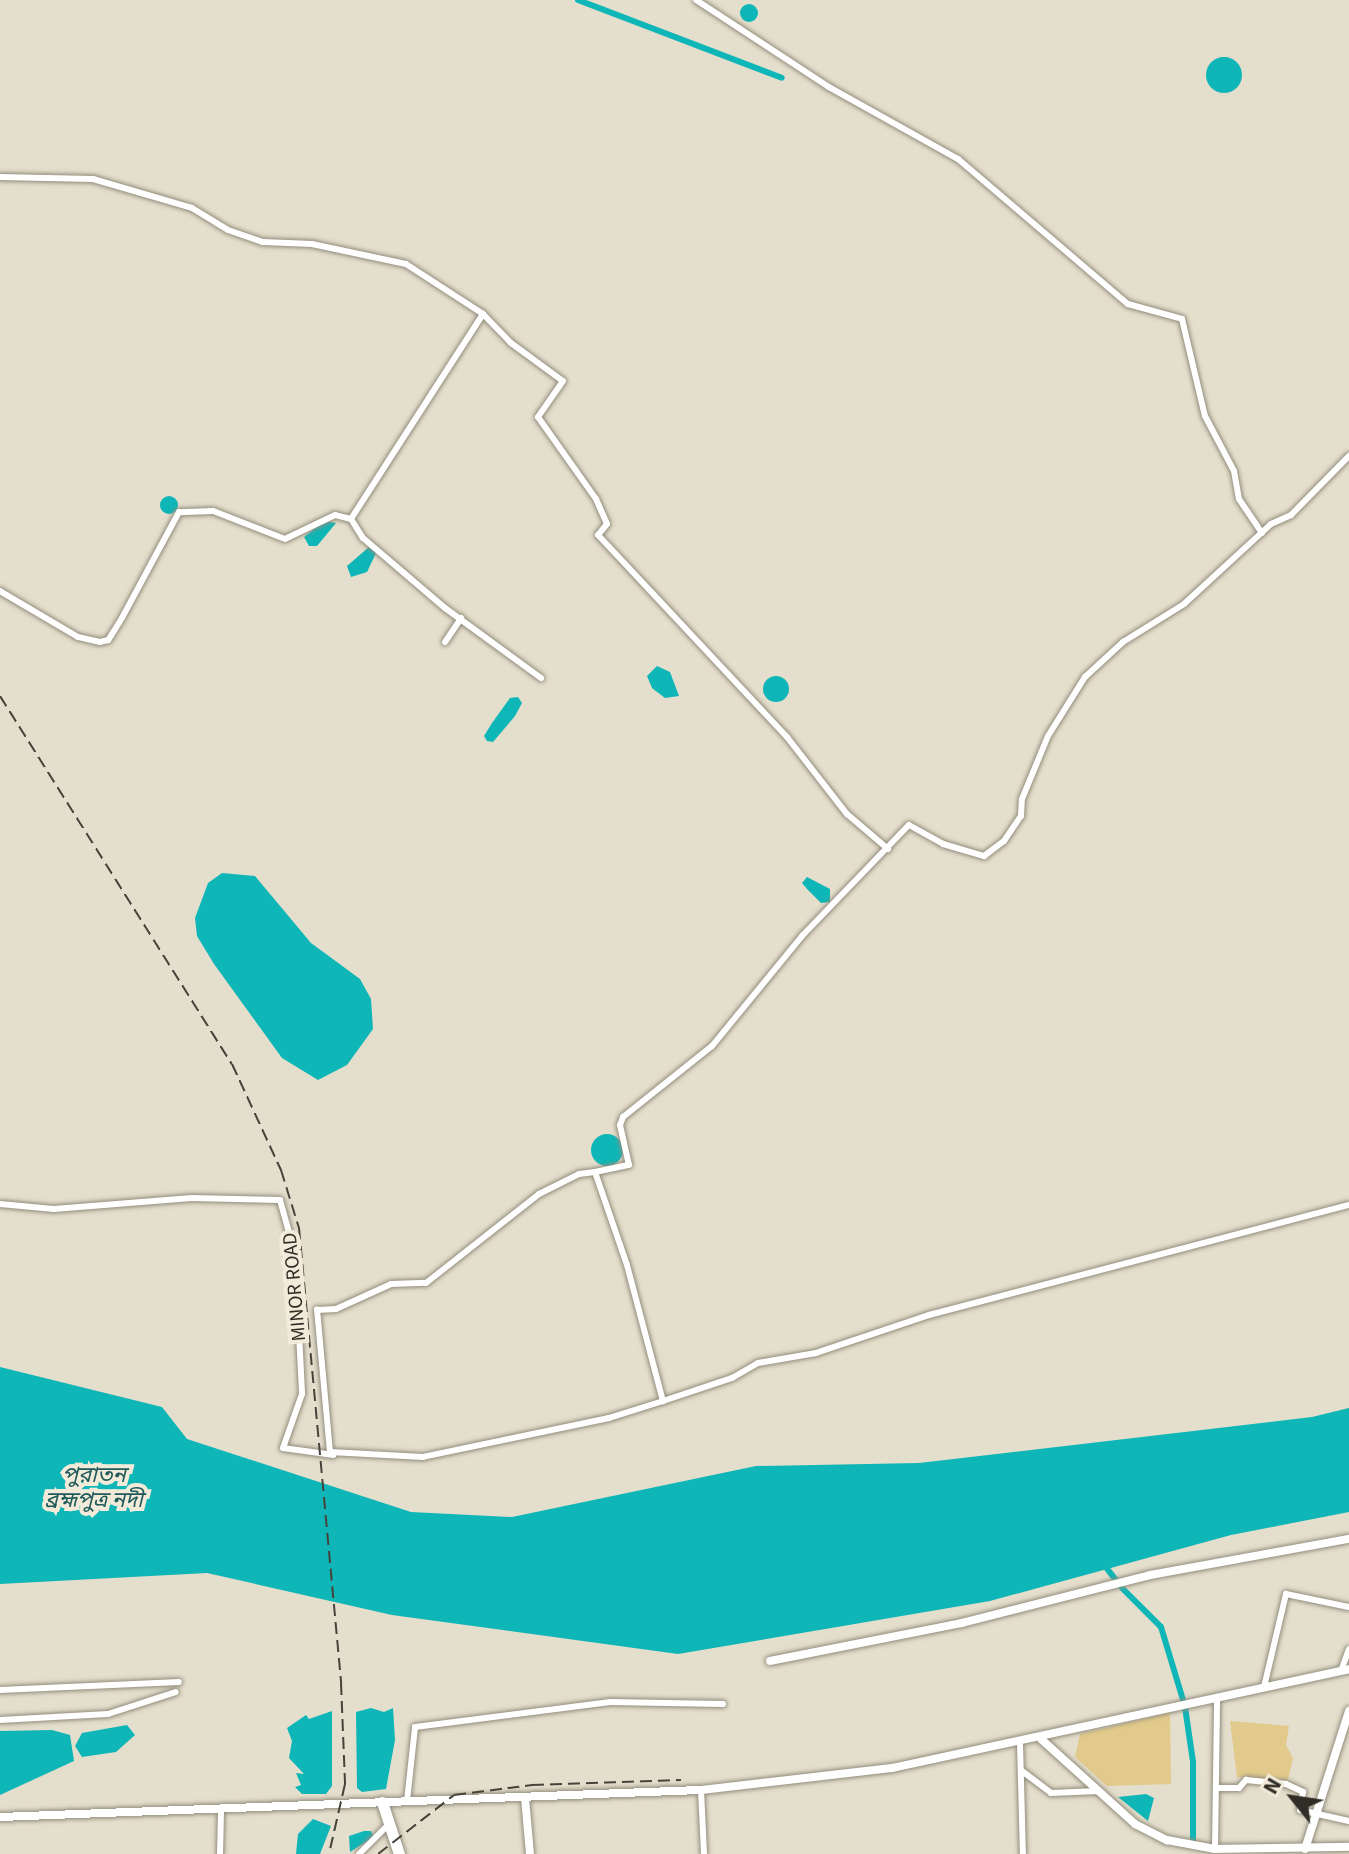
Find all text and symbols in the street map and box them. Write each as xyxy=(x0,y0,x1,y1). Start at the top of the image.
street label: MINOR ROAD xyxy=(278,1232,312,1342)
water label: পুরাতন ব্রহ্মপুত্র নদী xyxy=(45,1462,143,1514)
north arrow xyxy=(1253,1758,1333,1838)
text: N xyxy=(1255,1772,1290,1800)

